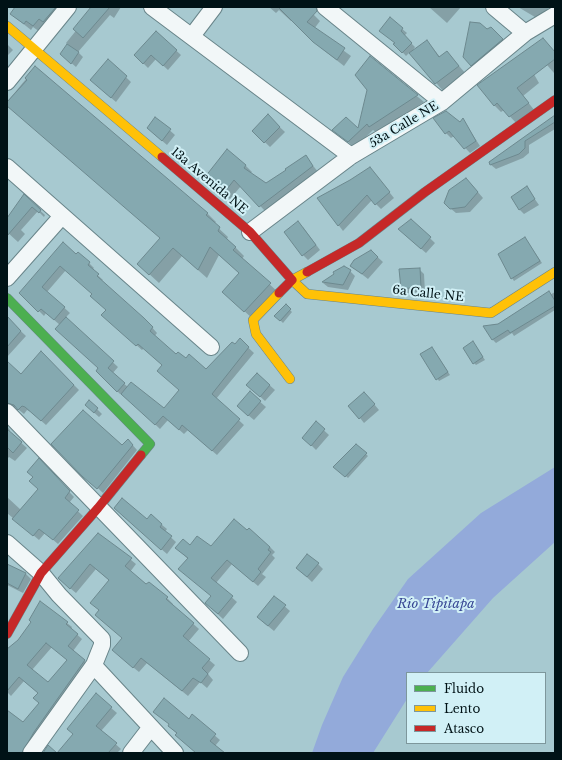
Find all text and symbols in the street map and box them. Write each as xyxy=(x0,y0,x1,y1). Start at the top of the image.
street label: 53a Calle NE xyxy=(367,99,441,151)
street label: 13a Avenida NE xyxy=(168,145,250,217)
street label: 6a Calle NE xyxy=(392,283,464,305)
water label: Río Tipitapa xyxy=(397,596,475,612)
legend xyxy=(406,672,546,744)
text: Fluido xyxy=(444,681,484,696)
text: Lento xyxy=(444,701,480,716)
text: Atasco xyxy=(444,721,484,736)

